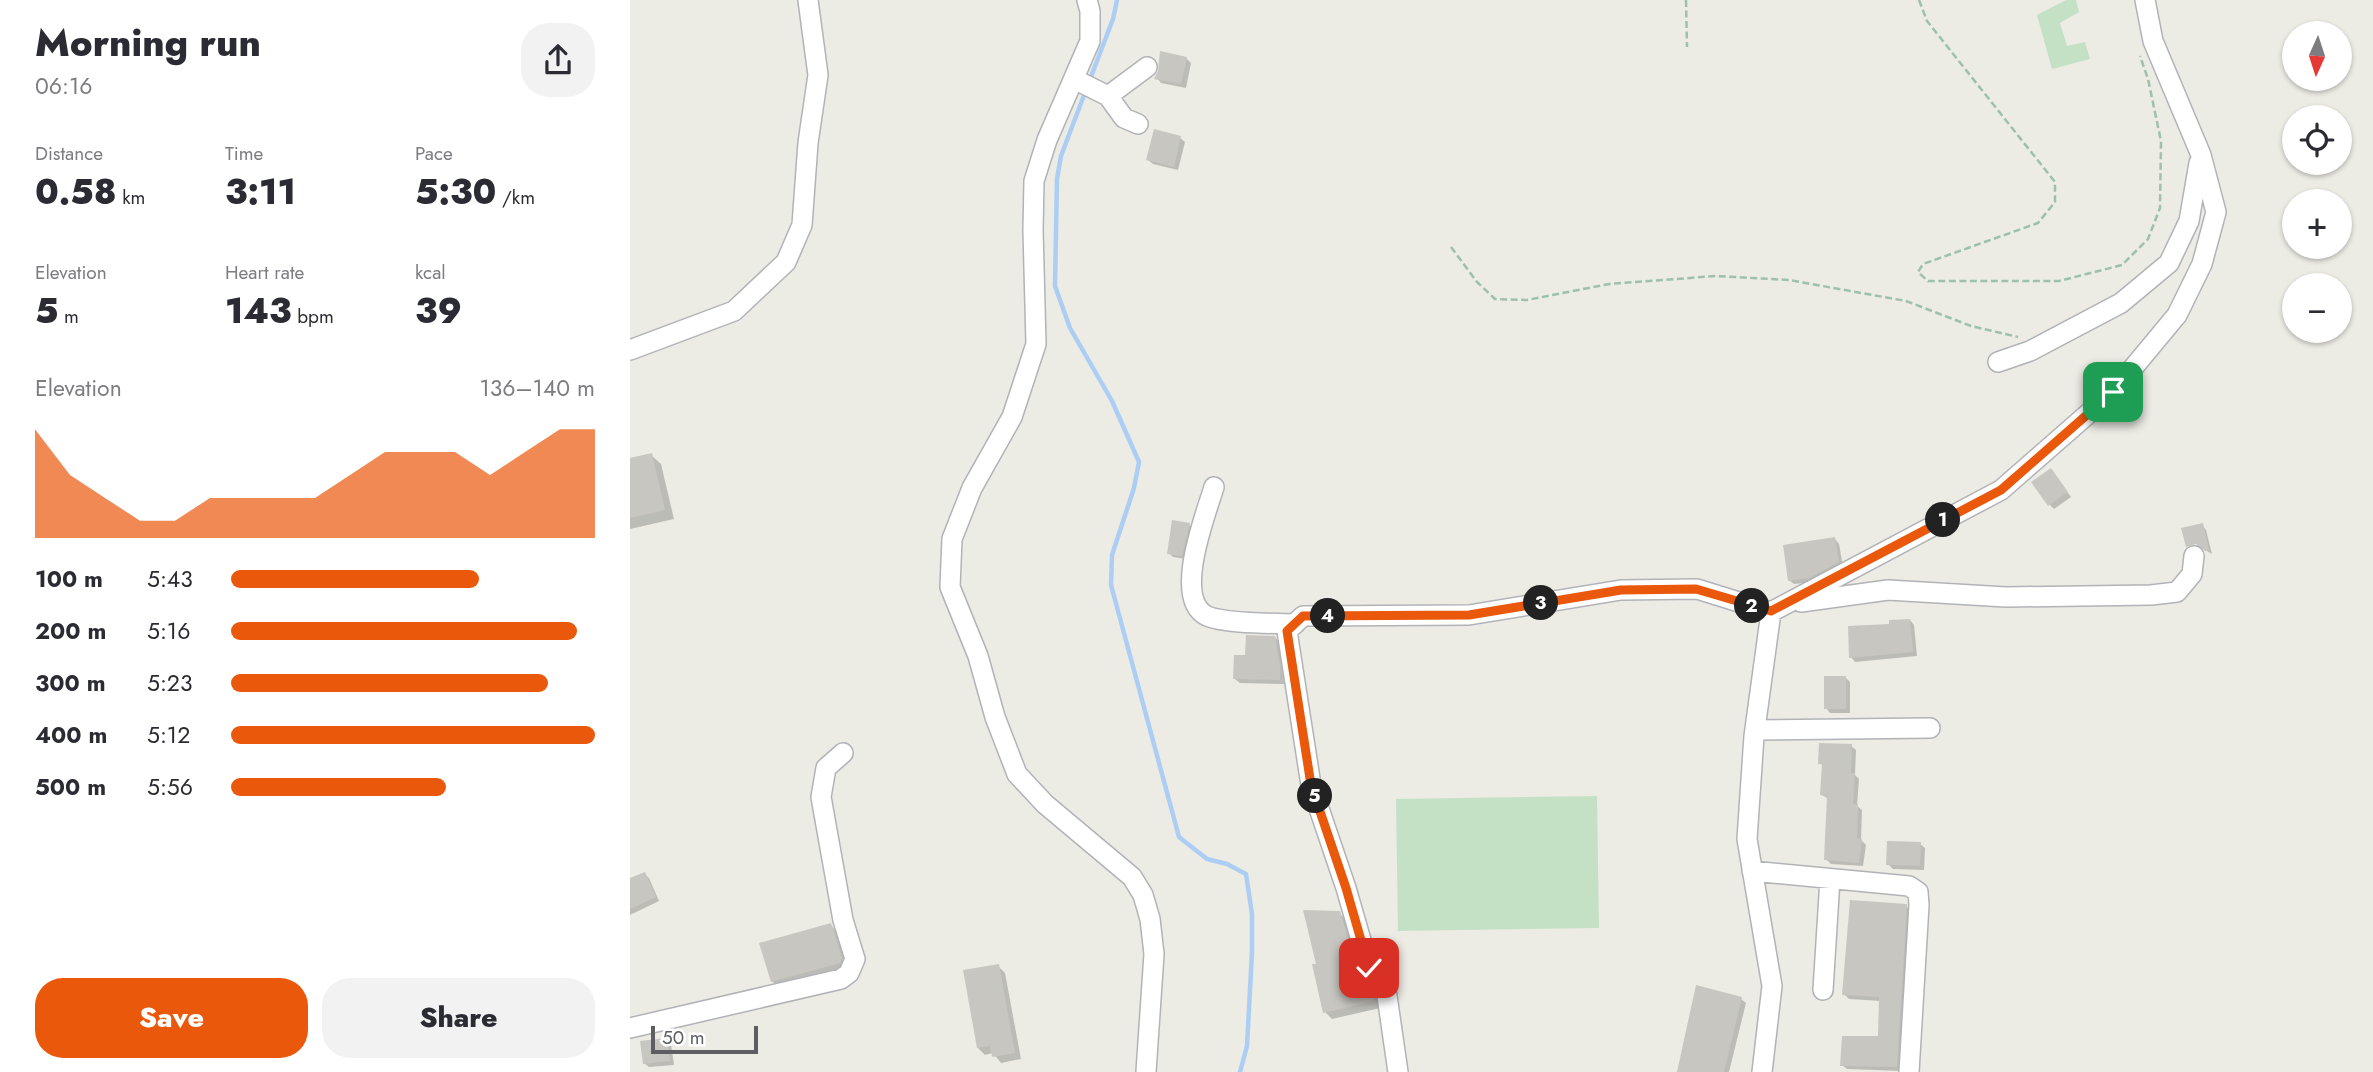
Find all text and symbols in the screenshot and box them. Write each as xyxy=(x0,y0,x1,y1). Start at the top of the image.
text: Morning run xyxy=(35,15,261,70)
north arrow xyxy=(2282,21,2352,91)
map controls xyxy=(2282,21,2352,343)
button: share xyxy=(521,23,595,97)
text: 06:16 xyxy=(35,69,93,103)
button: locate xyxy=(2282,105,2352,175)
text: Distance xyxy=(35,140,103,167)
text: Time xyxy=(225,140,263,167)
text: Pace xyxy=(415,140,453,167)
text: 0.58 xyxy=(35,167,117,217)
text: 3:11 xyxy=(225,167,296,217)
text: 5:30 xyxy=(415,167,496,217)
text: km xyxy=(117,184,145,211)
text: /km xyxy=(496,184,535,211)
button: + xyxy=(2282,189,2352,259)
text: Elevation xyxy=(35,259,107,286)
text: Heart rate xyxy=(225,259,304,286)
text: kcal xyxy=(415,259,446,286)
button: − xyxy=(2282,273,2352,343)
text: 5 xyxy=(35,286,58,336)
text: 143 xyxy=(225,286,292,336)
text: 39 xyxy=(415,286,462,336)
text: m xyxy=(58,303,79,330)
text: bpm xyxy=(292,303,334,330)
pin xyxy=(2083,362,2143,422)
text: Elevation xyxy=(35,371,122,405)
text: 136–140 m xyxy=(479,371,595,405)
icon: arrive xyxy=(2094,373,2132,411)
pin: 1 xyxy=(1926,503,1960,538)
text: 1 xyxy=(1938,506,1947,533)
text: 100 m xyxy=(35,562,103,596)
text: 5:43 xyxy=(147,562,193,596)
pin: 3 xyxy=(1524,586,1558,620)
pin: 2 xyxy=(1734,588,1770,624)
text: 3 xyxy=(1535,589,1546,616)
text: 2 xyxy=(1745,592,1758,619)
pin: 4 xyxy=(1310,598,1346,634)
text: 4 xyxy=(1321,602,1334,629)
text: 200 m xyxy=(35,614,106,648)
text: 5:16 xyxy=(147,614,190,648)
text: 300 m xyxy=(35,666,106,700)
text: 5:23 xyxy=(147,666,193,700)
text: 400 m xyxy=(35,718,107,752)
text: 5:12 xyxy=(147,718,190,752)
text: 500 m xyxy=(35,770,106,804)
text: 5:56 xyxy=(147,770,193,804)
pin: 5 xyxy=(1298,778,1332,814)
text: 5 xyxy=(1308,782,1321,809)
pin xyxy=(1339,938,1399,998)
icon: check xyxy=(1350,949,1388,987)
button: Save xyxy=(35,978,308,1058)
button: Share xyxy=(322,978,595,1058)
scale bar xyxy=(651,1023,758,1055)
text: 50 m xyxy=(662,1024,705,1051)

